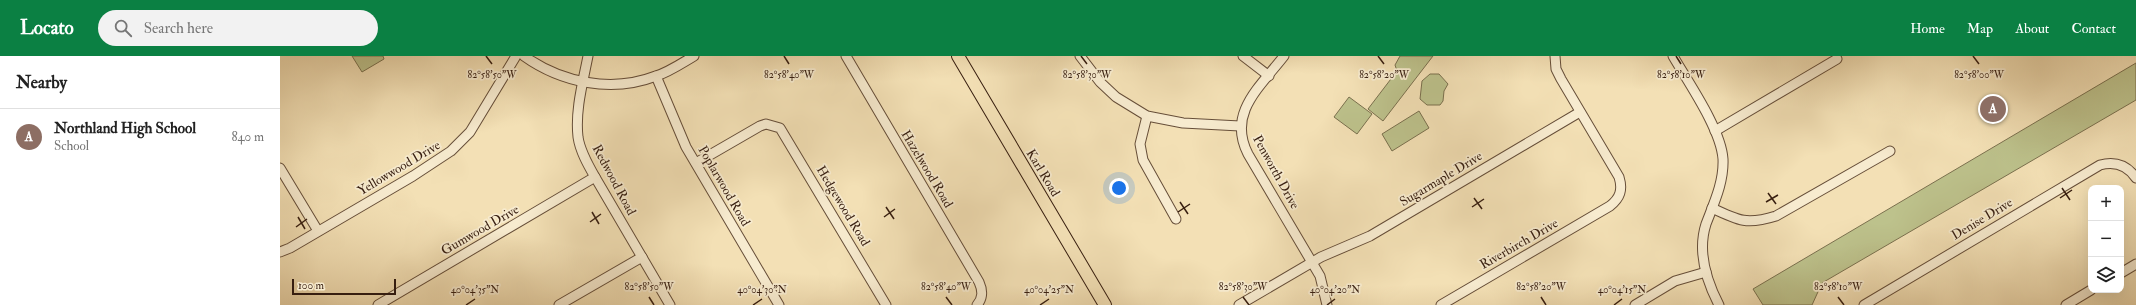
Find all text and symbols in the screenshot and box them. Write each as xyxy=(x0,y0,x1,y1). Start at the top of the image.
search box xyxy=(98,10,378,46)
text: Locato xyxy=(20,16,74,40)
icon: search xyxy=(112,17,134,39)
text: Search here xyxy=(144,19,213,38)
text: Home xyxy=(1910,20,1945,37)
text: Map xyxy=(1967,20,1993,37)
text: About xyxy=(2015,20,2049,37)
text: Contact xyxy=(2071,20,2116,37)
text: 82°58'50"W xyxy=(468,69,517,81)
text: 82°58'40"W xyxy=(764,69,815,81)
text: 82°58'30"W xyxy=(1063,69,1112,81)
text: 82°58'20"W xyxy=(1359,69,1410,81)
text: 82°58'10"W xyxy=(1657,69,1706,81)
text: 82°58'00"W xyxy=(1954,69,2005,81)
text: Nearby xyxy=(16,72,67,93)
pin: A xyxy=(1980,94,2006,124)
text: Northland High School xyxy=(54,119,196,138)
street label: Hazelwood Road xyxy=(898,127,957,211)
text: A xyxy=(25,129,33,145)
text: 840 m xyxy=(231,129,264,145)
street label: Penworth Drive xyxy=(1249,132,1303,212)
street label: Yellowwood Drive xyxy=(355,137,444,199)
text: School xyxy=(54,138,89,154)
street label: Redwood Road xyxy=(589,142,640,219)
street label: Poplarwood Road xyxy=(694,143,754,230)
street label: Karl Road xyxy=(1023,146,1064,200)
street label: Sugarmaple Drive xyxy=(1397,148,1486,211)
street label: Hedgewood Road xyxy=(813,163,874,250)
your location xyxy=(1109,178,1129,198)
map controls xyxy=(2088,185,2124,293)
button: + xyxy=(2088,185,2124,221)
street label: Denise Drive xyxy=(1948,194,2016,244)
street label: Gumwood Drive xyxy=(438,201,522,259)
street label: Riverbirch Drive xyxy=(1477,215,1561,273)
button: − xyxy=(2088,221,2124,257)
button: layers xyxy=(2088,257,2124,293)
scale bar xyxy=(292,277,396,296)
text: 100 m xyxy=(298,279,324,292)
text: 82°58'50"W xyxy=(625,281,674,293)
text: 82°58'40"W xyxy=(921,281,972,293)
text: 82°58'30"W xyxy=(1219,281,1268,293)
text: 82°58'20"W xyxy=(1516,281,1567,293)
text: 82°58'10"W xyxy=(1814,281,1863,293)
text: 40°04'35"N xyxy=(451,284,499,296)
text: 40°04'30"N xyxy=(737,284,787,296)
text: 40°04'25"N xyxy=(1024,284,1074,296)
text: 40°04'20"N xyxy=(1310,284,1360,296)
text: 40°04'15"N xyxy=(1598,284,1646,296)

